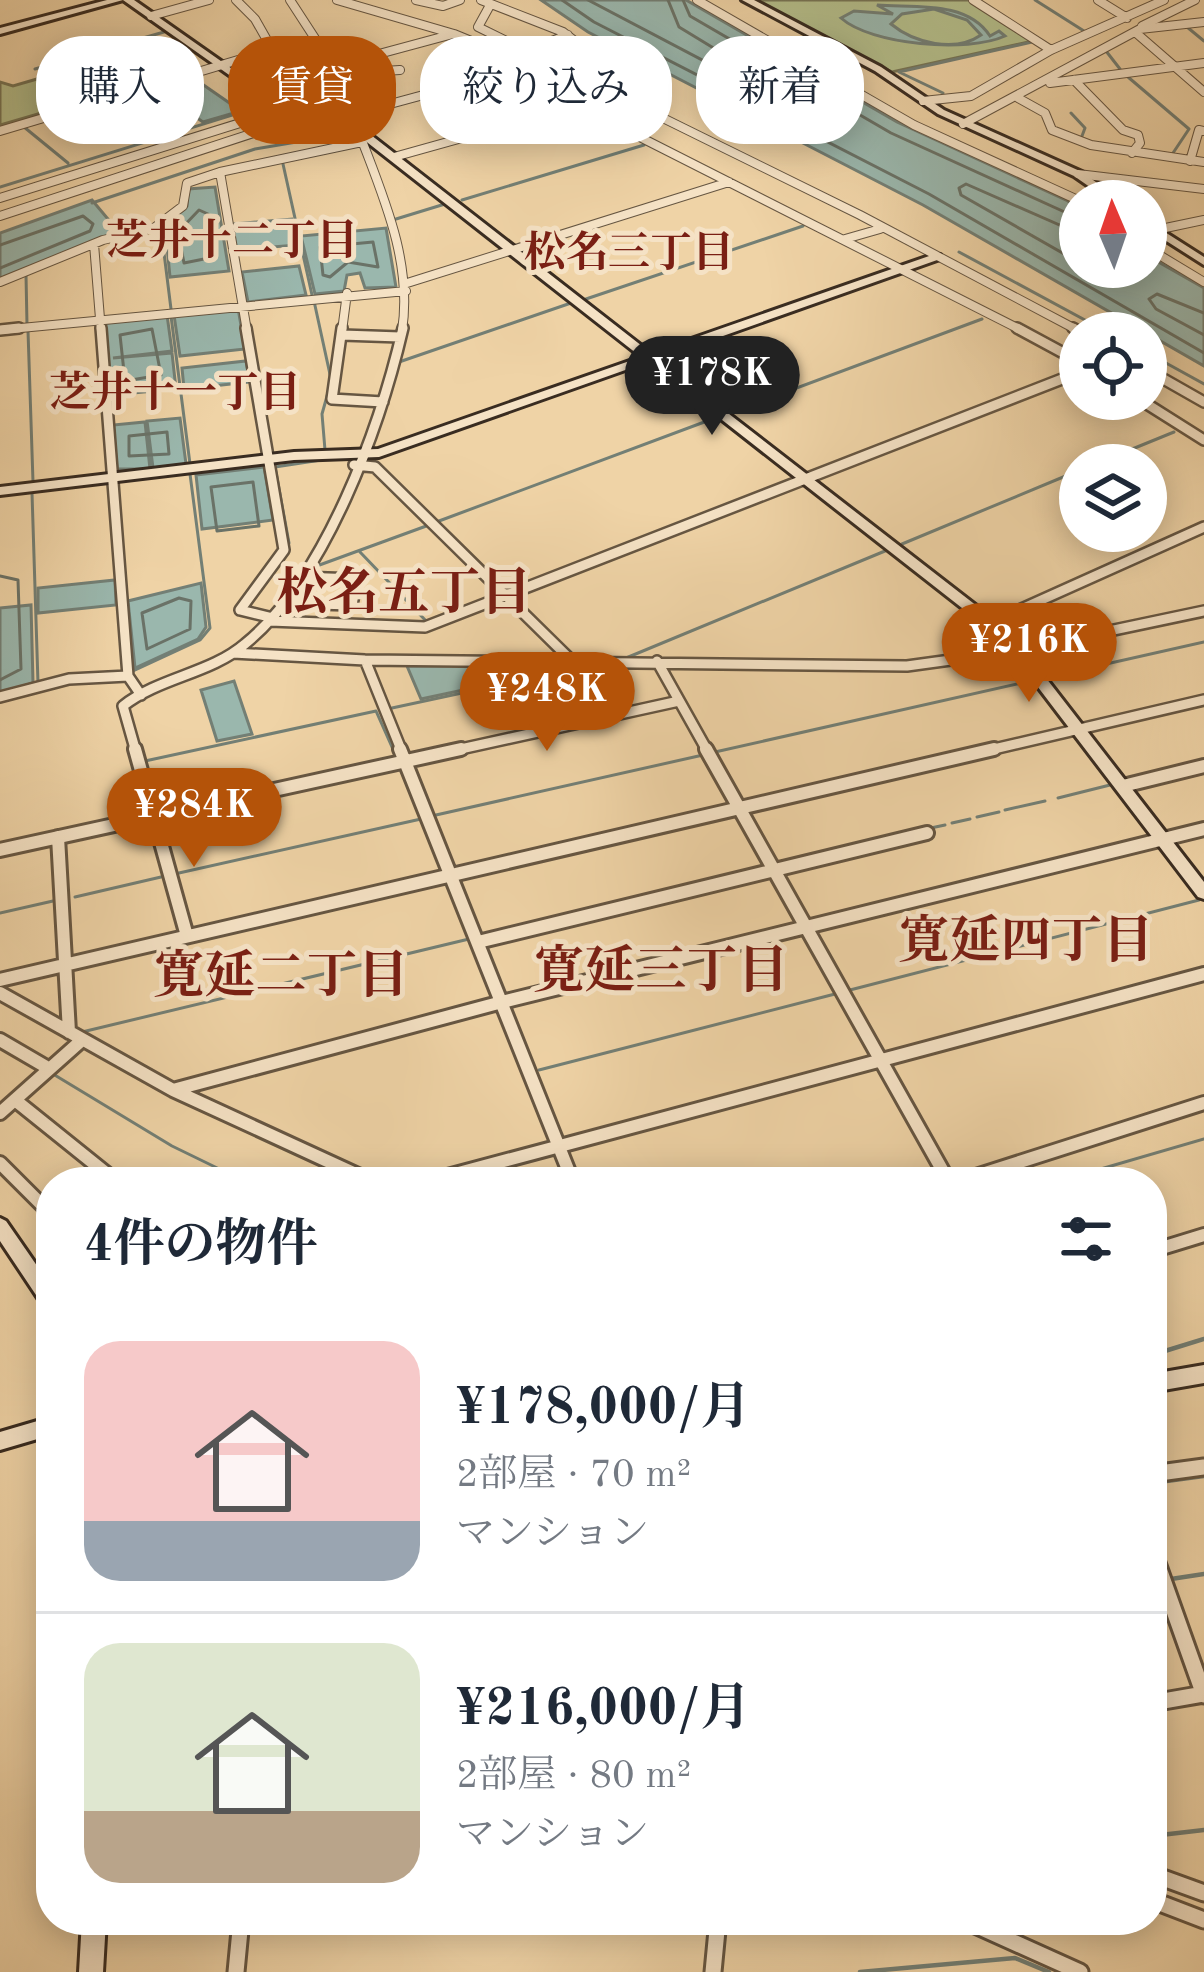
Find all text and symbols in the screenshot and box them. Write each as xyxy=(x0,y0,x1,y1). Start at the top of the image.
chip: 購入 xyxy=(36,36,204,144)
chip: 賃貸 xyxy=(228,36,396,144)
chip: 絞り込み xyxy=(420,36,672,144)
chip: 新着 xyxy=(696,36,864,144)
north arrow xyxy=(1059,180,1167,288)
map controls xyxy=(1059,180,1167,552)
district label: 芝井十二丁目 xyxy=(106,218,358,264)
district label: 松名三丁目 xyxy=(524,230,734,276)
button: locate xyxy=(1059,312,1167,420)
pin: ¥178K xyxy=(628,336,796,438)
text: ¥178K xyxy=(652,355,772,394)
district label: 芝井十一丁目 xyxy=(49,370,301,416)
button: layers xyxy=(1059,444,1167,552)
district label: 松名五丁目 xyxy=(276,565,532,621)
pin: ¥216K xyxy=(945,603,1113,705)
text: ¥216K xyxy=(969,622,1089,661)
pin: ¥248K xyxy=(463,652,631,754)
text: ¥248K xyxy=(487,671,607,710)
pin: ¥284K xyxy=(110,768,278,870)
text: ¥284K xyxy=(134,787,254,826)
district label: 寛延四丁目 xyxy=(898,913,1154,969)
district label: 寛延三丁目 xyxy=(533,943,789,999)
district label: 寛延二丁目 xyxy=(153,948,409,1004)
icon: filters xyxy=(1053,1206,1119,1272)
text: 4件の物件 xyxy=(84,1221,318,1272)
text: ¥178,000/月 xyxy=(456,1384,751,1435)
icon: home xyxy=(180,1389,324,1533)
text: 2部屋 · 70 m² xyxy=(456,1456,691,1495)
text: マンション xyxy=(456,1515,649,1554)
text: ¥216,000/月 xyxy=(456,1685,751,1736)
icon: home xyxy=(180,1691,324,1835)
text: 2部屋 · 80 m² xyxy=(456,1757,691,1796)
text: マンション xyxy=(456,1816,649,1855)

